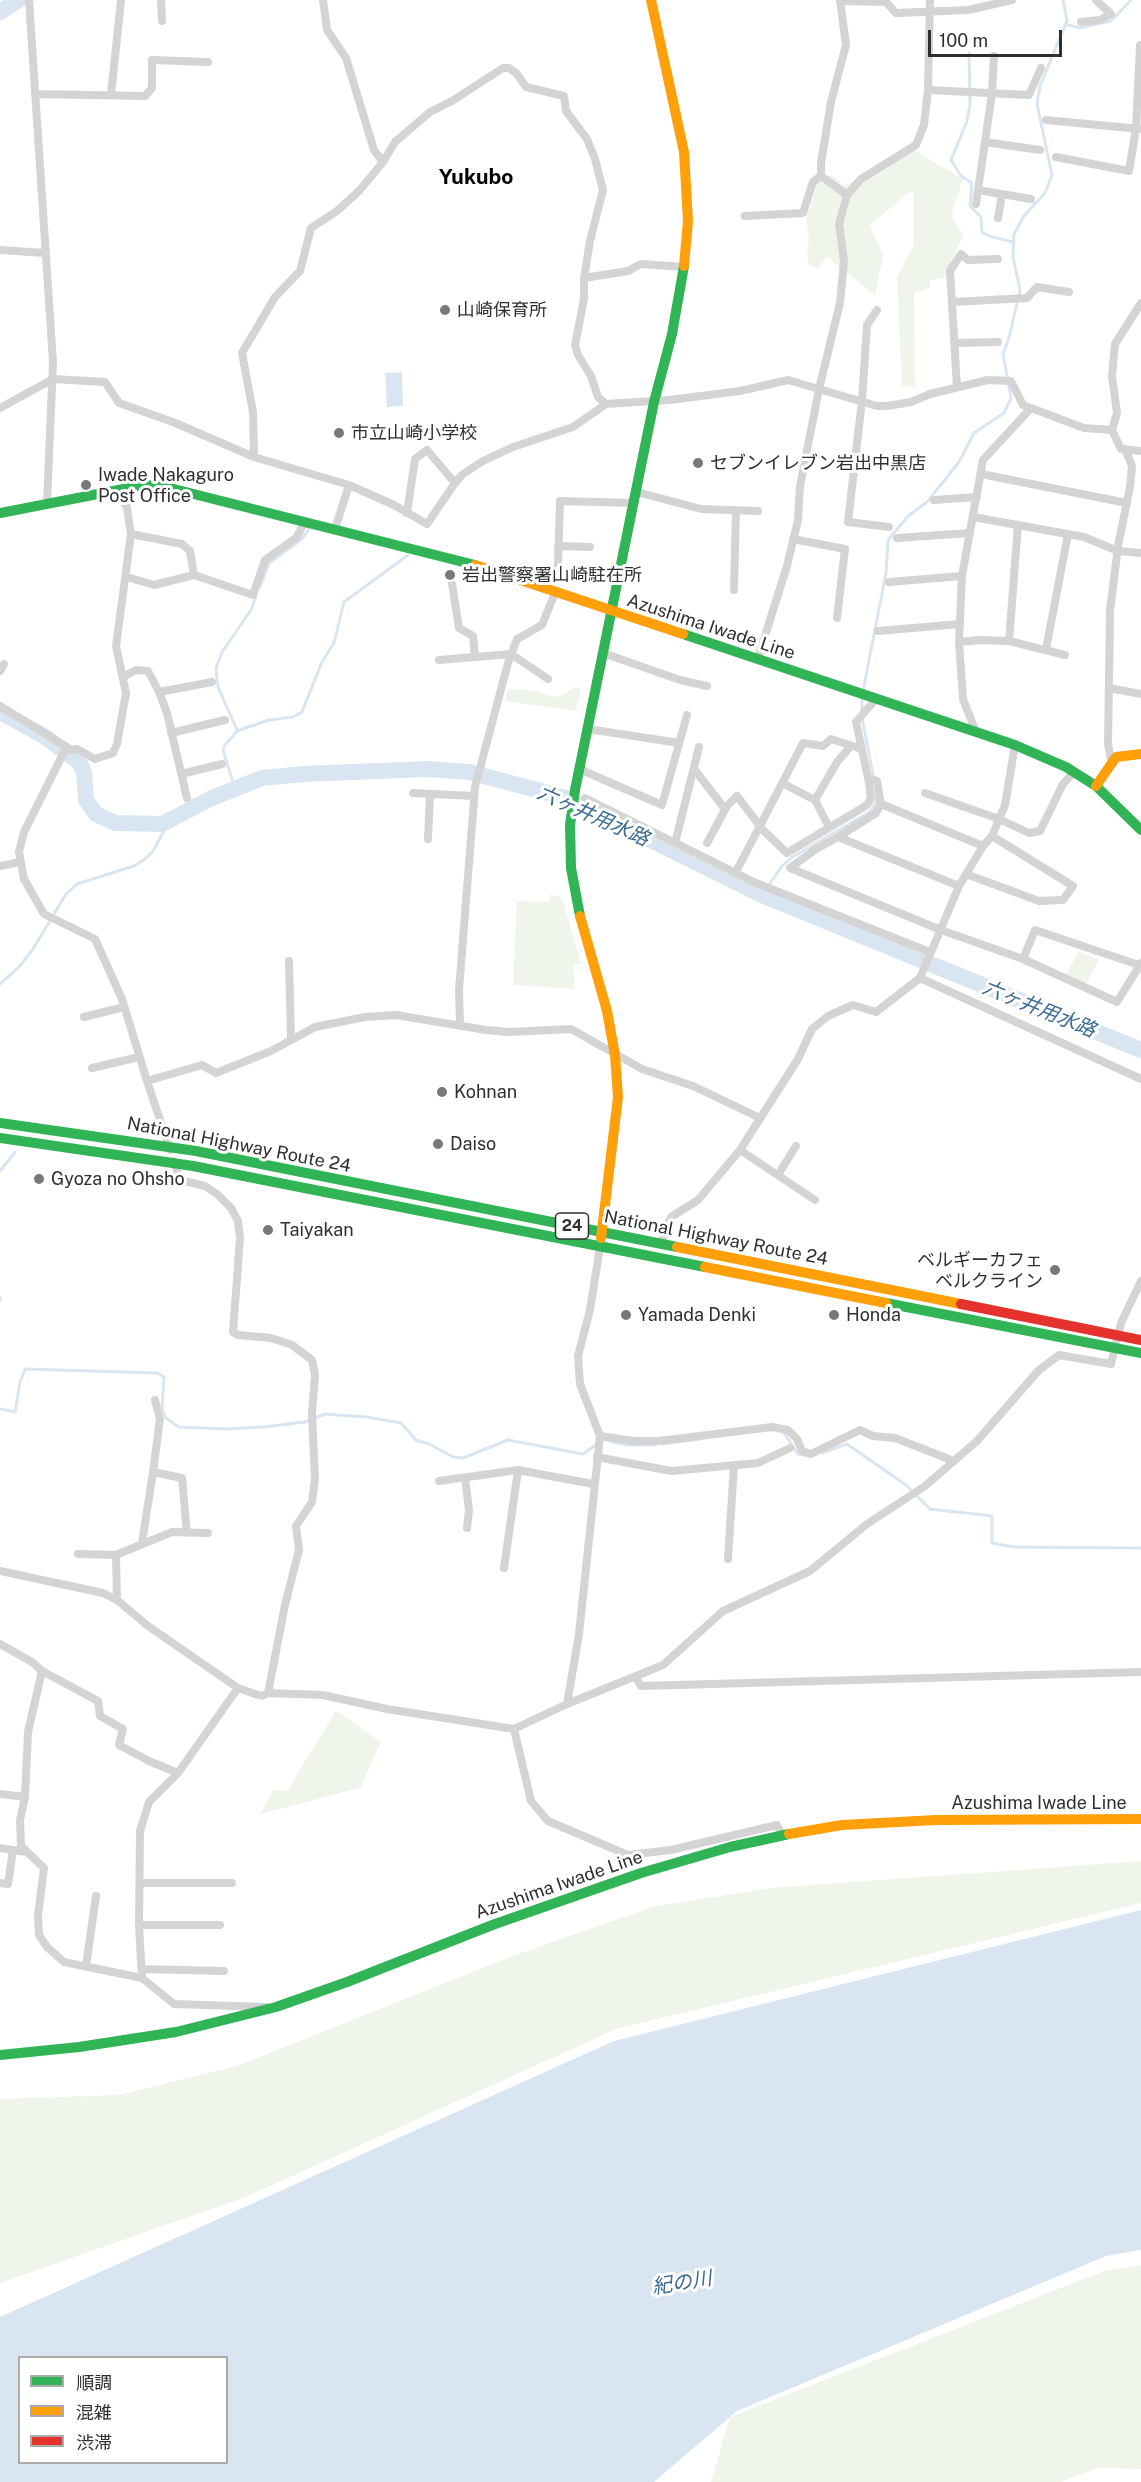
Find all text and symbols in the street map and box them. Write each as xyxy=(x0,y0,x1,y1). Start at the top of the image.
scale bar xyxy=(931,18,1064,56)
text: 100 m xyxy=(939,30,988,51)
district label: Yukubo xyxy=(439,165,513,191)
place label: 山崎保育所 xyxy=(457,299,547,321)
marker: 山崎保育所 xyxy=(438,303,452,317)
place label: 市立山崎小学校 xyxy=(351,422,477,444)
marker: 市立山崎小学校 xyxy=(332,426,346,440)
place label: セブンイレブン岩出中黒店 xyxy=(710,452,926,474)
marker: セブンイレブン岩出中黒店 xyxy=(691,456,705,470)
place label: Iwade Nakaguro Post Office xyxy=(98,464,234,506)
marker: Iwade Nakaguro Post Office xyxy=(79,478,93,492)
place label: 岩出警察署山崎駐在所 xyxy=(462,564,642,586)
marker: 岩出警察署山崎駐在所 xyxy=(443,568,457,582)
street label: Azushima Iwade Line xyxy=(624,590,798,664)
water label: 六ヶ井用水路 xyxy=(533,781,653,851)
water label: 六ヶ井用水路 xyxy=(979,975,1099,1043)
place label: Kohnan xyxy=(454,1081,517,1103)
marker: Kohnan xyxy=(435,1085,449,1099)
street label: National Highway Route 24 xyxy=(125,1113,353,1177)
place label: Daiso xyxy=(450,1133,496,1155)
marker: Daiso xyxy=(431,1137,445,1151)
place label: Gyoza no Ohsho xyxy=(51,1168,185,1190)
marker: Gyoza no Ohsho xyxy=(32,1172,46,1186)
street label: National Highway Route 24 xyxy=(602,1206,830,1270)
road number: 24 xyxy=(556,1213,588,1239)
place label: Taiyakan xyxy=(280,1219,354,1241)
marker: Taiyakan xyxy=(261,1223,275,1237)
place label: ベルギーカフェ ベルクライン xyxy=(917,1249,1043,1292)
marker: ベルギーカフェ ベルクライン xyxy=(1048,1263,1062,1277)
place label: Yamada Denki xyxy=(638,1304,756,1326)
place label: Honda xyxy=(846,1304,901,1326)
marker: Yamada Denki xyxy=(619,1308,633,1322)
marker: Honda xyxy=(827,1308,841,1322)
street label: Azushima Iwade Line xyxy=(951,1792,1127,1814)
street label: Azushima Iwade Line xyxy=(472,1846,646,1924)
water label: 紀の川 xyxy=(650,2266,714,2300)
legend xyxy=(18,2356,228,2464)
text: 順調 xyxy=(76,2372,112,2393)
text: 混雑 xyxy=(76,2402,112,2423)
text: 渋滞 xyxy=(76,2432,112,2453)

